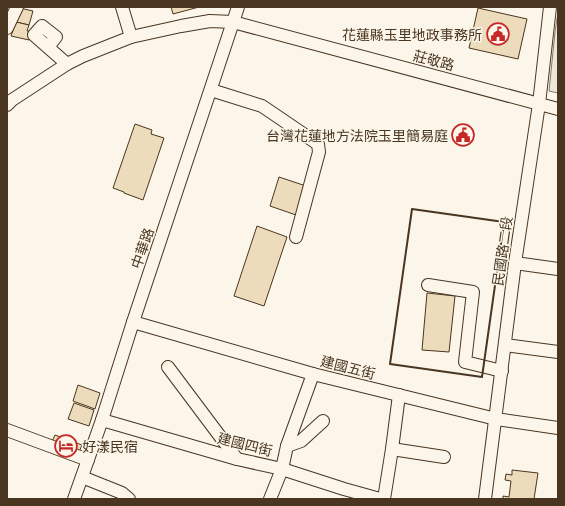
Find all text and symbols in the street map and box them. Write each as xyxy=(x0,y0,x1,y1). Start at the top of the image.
public building icon: 花蓮縣玉里地政事務所 xyxy=(485,21,511,47)
place label: 花蓮縣玉里地政事務所 xyxy=(342,25,482,44)
street label: 莊敬路 xyxy=(411,45,457,75)
public building icon: 台灣花蓮地方法院玉里簡易庭 xyxy=(450,122,476,148)
place label: 台灣花蓮地方法院玉里簡易庭 xyxy=(266,126,448,145)
street label: 民國路二段 xyxy=(488,215,516,287)
street label: 中華路 xyxy=(126,225,158,271)
street label: 建國五街 xyxy=(319,351,377,383)
street label: 建國四街 xyxy=(216,428,274,460)
hotel icon: 好漾民宿 xyxy=(53,433,79,459)
place label: 好漾民宿 xyxy=(82,437,138,456)

